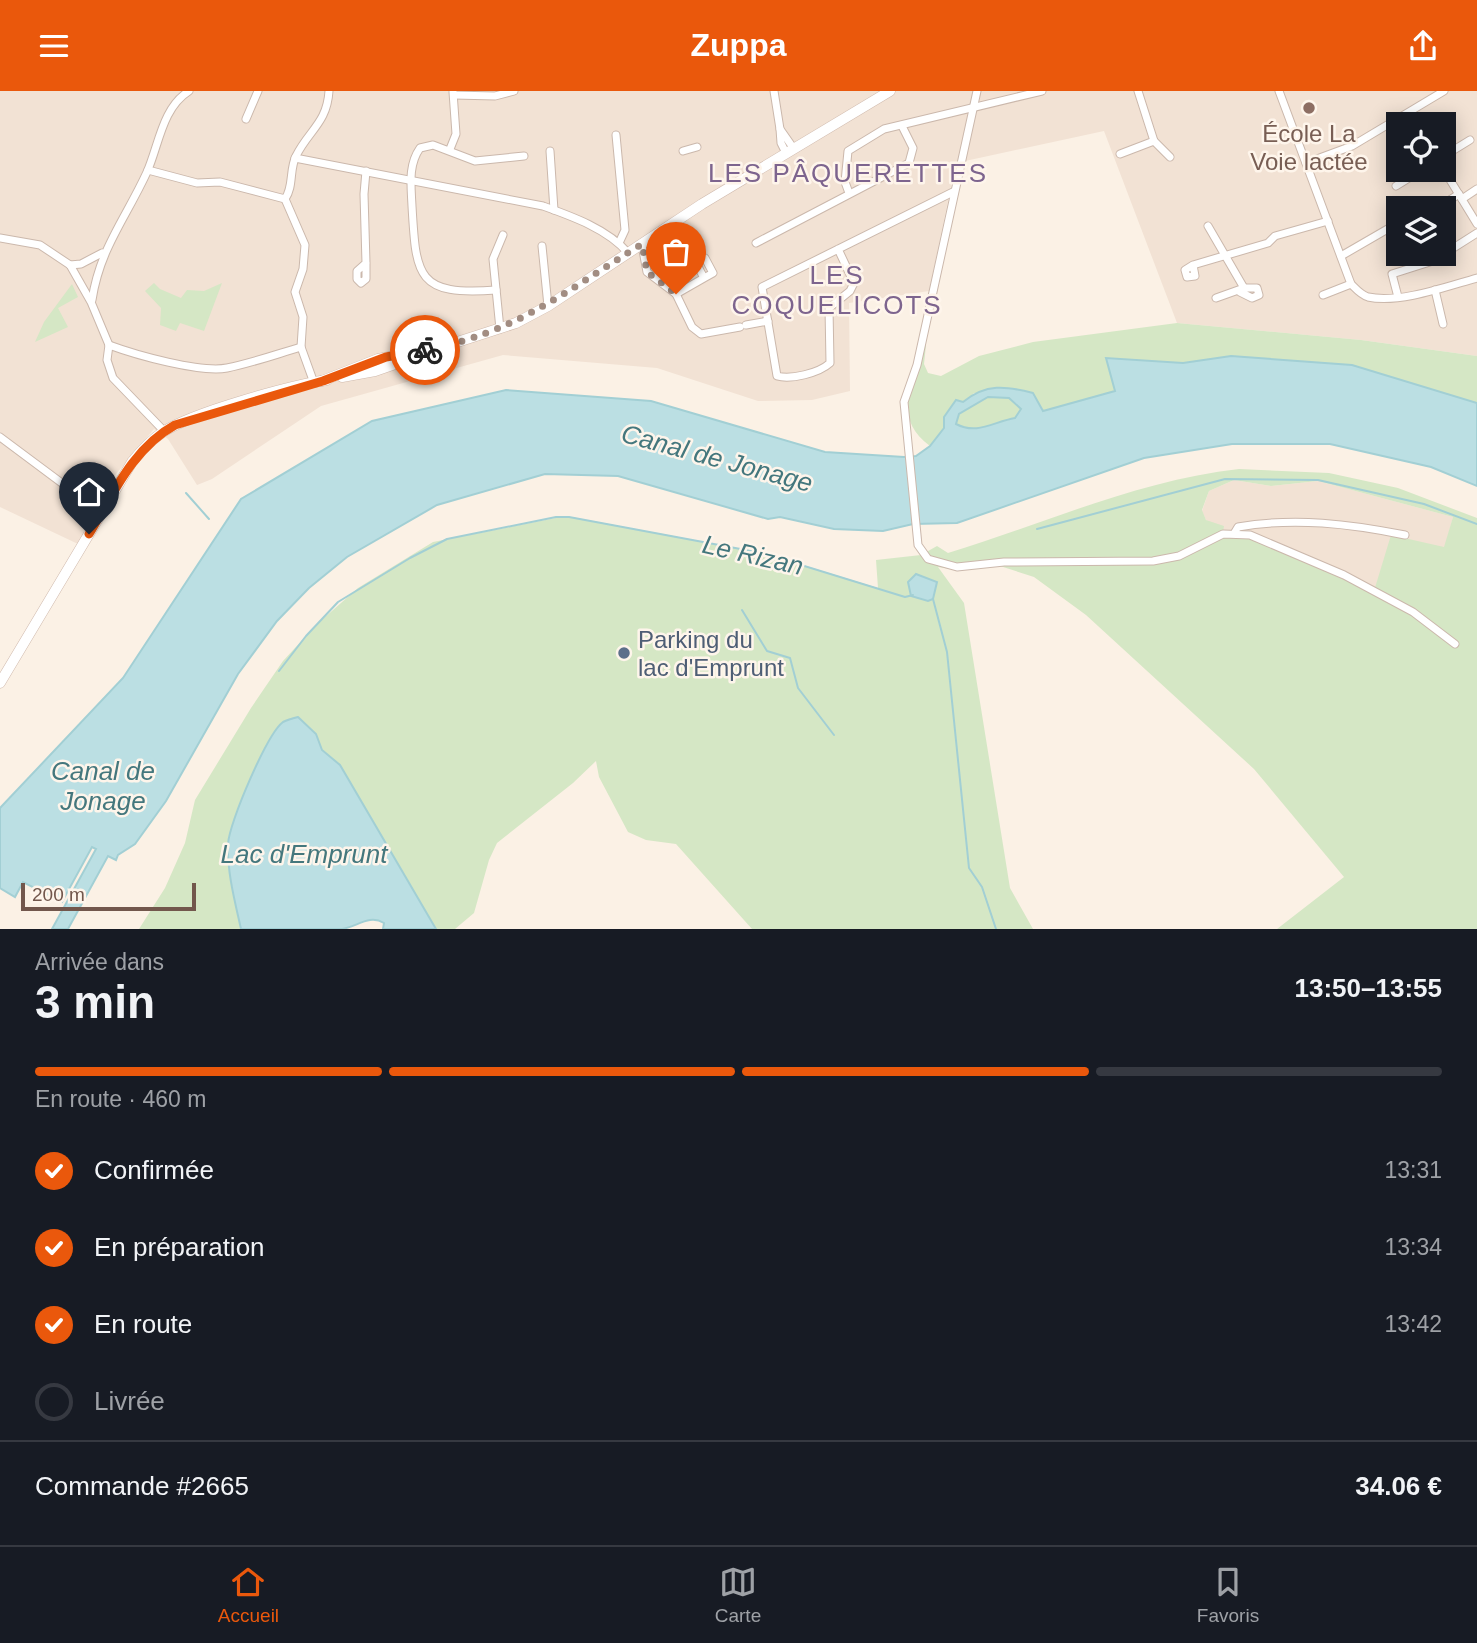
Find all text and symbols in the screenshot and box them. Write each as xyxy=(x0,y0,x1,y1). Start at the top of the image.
icon: menu xyxy=(35,27,73,65)
text: Zuppa xyxy=(691,27,786,63)
icon: share xyxy=(1404,27,1442,65)
marker: École La Voie lactée xyxy=(1301,100,1317,116)
map controls xyxy=(1386,112,1456,266)
button: locate xyxy=(1386,112,1456,182)
place label: École La Voie lactée xyxy=(1250,120,1368,175)
district label: LES PÂQUERETTES xyxy=(708,158,988,188)
button: layers xyxy=(1386,196,1456,266)
pin xyxy=(646,222,706,294)
icon: bag xyxy=(657,233,695,271)
district label: LES COQUELICOTS xyxy=(731,260,943,320)
courier xyxy=(390,315,460,385)
icon: bike xyxy=(406,331,444,369)
water label: Canal de Jonage xyxy=(618,418,816,498)
pin xyxy=(59,462,119,534)
icon: home xyxy=(70,473,108,511)
water label: Le Rizan xyxy=(700,529,806,581)
place label: Parking du lac d'Emprunt xyxy=(638,626,784,681)
marker: Parking du lac d'Emprunt xyxy=(616,645,632,661)
water label: Canal de Jonage xyxy=(51,756,155,816)
water label: Lac d'Emprunt xyxy=(221,839,389,869)
scale bar xyxy=(21,880,196,912)
text: 200 m xyxy=(32,884,85,905)
text: Arrivée dans xyxy=(35,949,164,975)
text: 13:50–13:55 xyxy=(1295,973,1442,1003)
text: 3 min xyxy=(35,976,155,1028)
text: En route · 460 m xyxy=(35,1086,206,1112)
icon: check xyxy=(35,1152,73,1190)
text: Confirmée xyxy=(94,1155,214,1185)
text: 13:31 xyxy=(1384,1157,1442,1183)
icon: check xyxy=(35,1229,73,1267)
text: En préparation xyxy=(94,1232,265,1262)
text: 13:34 xyxy=(1384,1234,1442,1260)
icon: check xyxy=(35,1306,73,1344)
text: En route xyxy=(94,1309,192,1339)
text: 13:42 xyxy=(1384,1311,1442,1337)
text: Livrée xyxy=(94,1386,165,1416)
text: Commande #2665 xyxy=(35,1471,249,1501)
text: 34.06 € xyxy=(1355,1471,1442,1501)
tab: Accueil xyxy=(218,1563,279,1627)
tab: Carte xyxy=(715,1563,761,1627)
tab: Favoris xyxy=(1197,1563,1259,1627)

